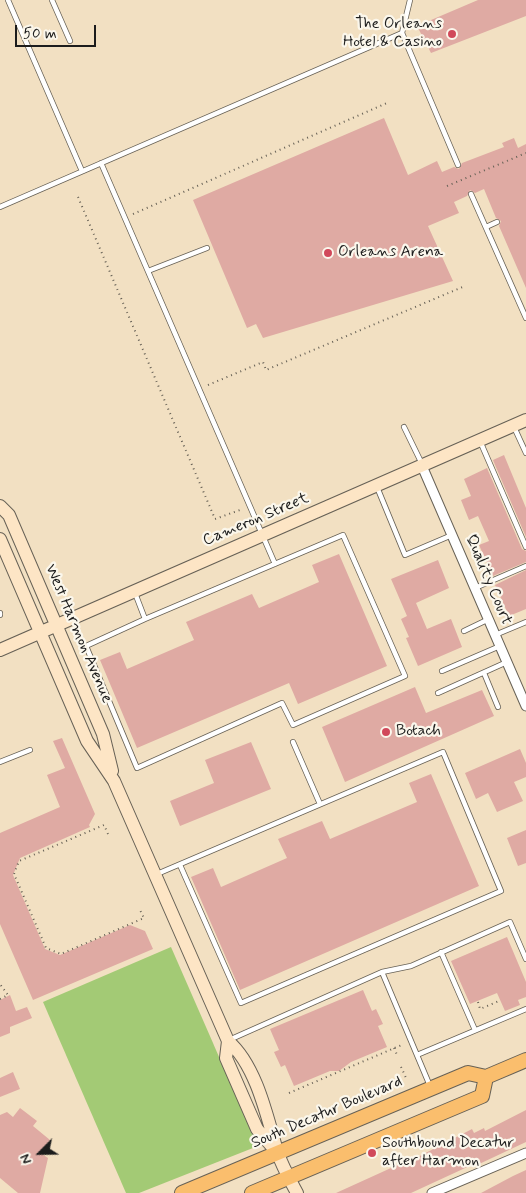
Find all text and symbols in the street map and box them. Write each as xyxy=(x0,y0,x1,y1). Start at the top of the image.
scale bar xyxy=(18,15,99,47)
place label: The Orleans Hotel & Casino xyxy=(343,15,442,53)
text: 50 m xyxy=(23,24,57,44)
marker: The Orleans Hotel & Casino xyxy=(446,28,458,40)
place label: Orleans Arena xyxy=(338,243,443,263)
marker: Orleans Arena xyxy=(322,247,334,259)
street label: Cameron Street xyxy=(200,489,312,551)
street label: Quality Court xyxy=(460,532,516,628)
street label: West Harmon Avenue xyxy=(40,562,116,706)
place label: Botach xyxy=(396,722,441,742)
marker: Botach xyxy=(380,726,392,738)
street label: South Decatur Boulevard xyxy=(249,1072,405,1154)
north arrow xyxy=(15,1128,65,1178)
place label: Southbound Decatur after Harmon xyxy=(382,1134,514,1172)
marker: Southbound Decatur after Harmon xyxy=(366,1147,378,1159)
text: N xyxy=(16,1151,36,1167)

